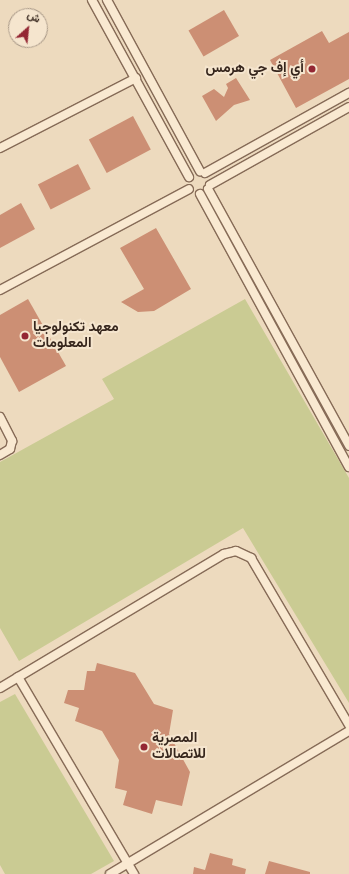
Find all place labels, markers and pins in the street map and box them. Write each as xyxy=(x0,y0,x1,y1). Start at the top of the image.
place label: أي إف جي هرمس xyxy=(206,61,304,77)
marker: أي إف جي هرمس xyxy=(307,64,317,74)
place label: معهد تكنولوجيا المعلومات xyxy=(33,320,119,352)
marker: معهد تكنولوجيا المعلومات xyxy=(20,331,30,341)
place label: المصرية للاتصالات xyxy=(152,731,206,764)
marker: المصرية للاتصالات xyxy=(139,742,149,752)

